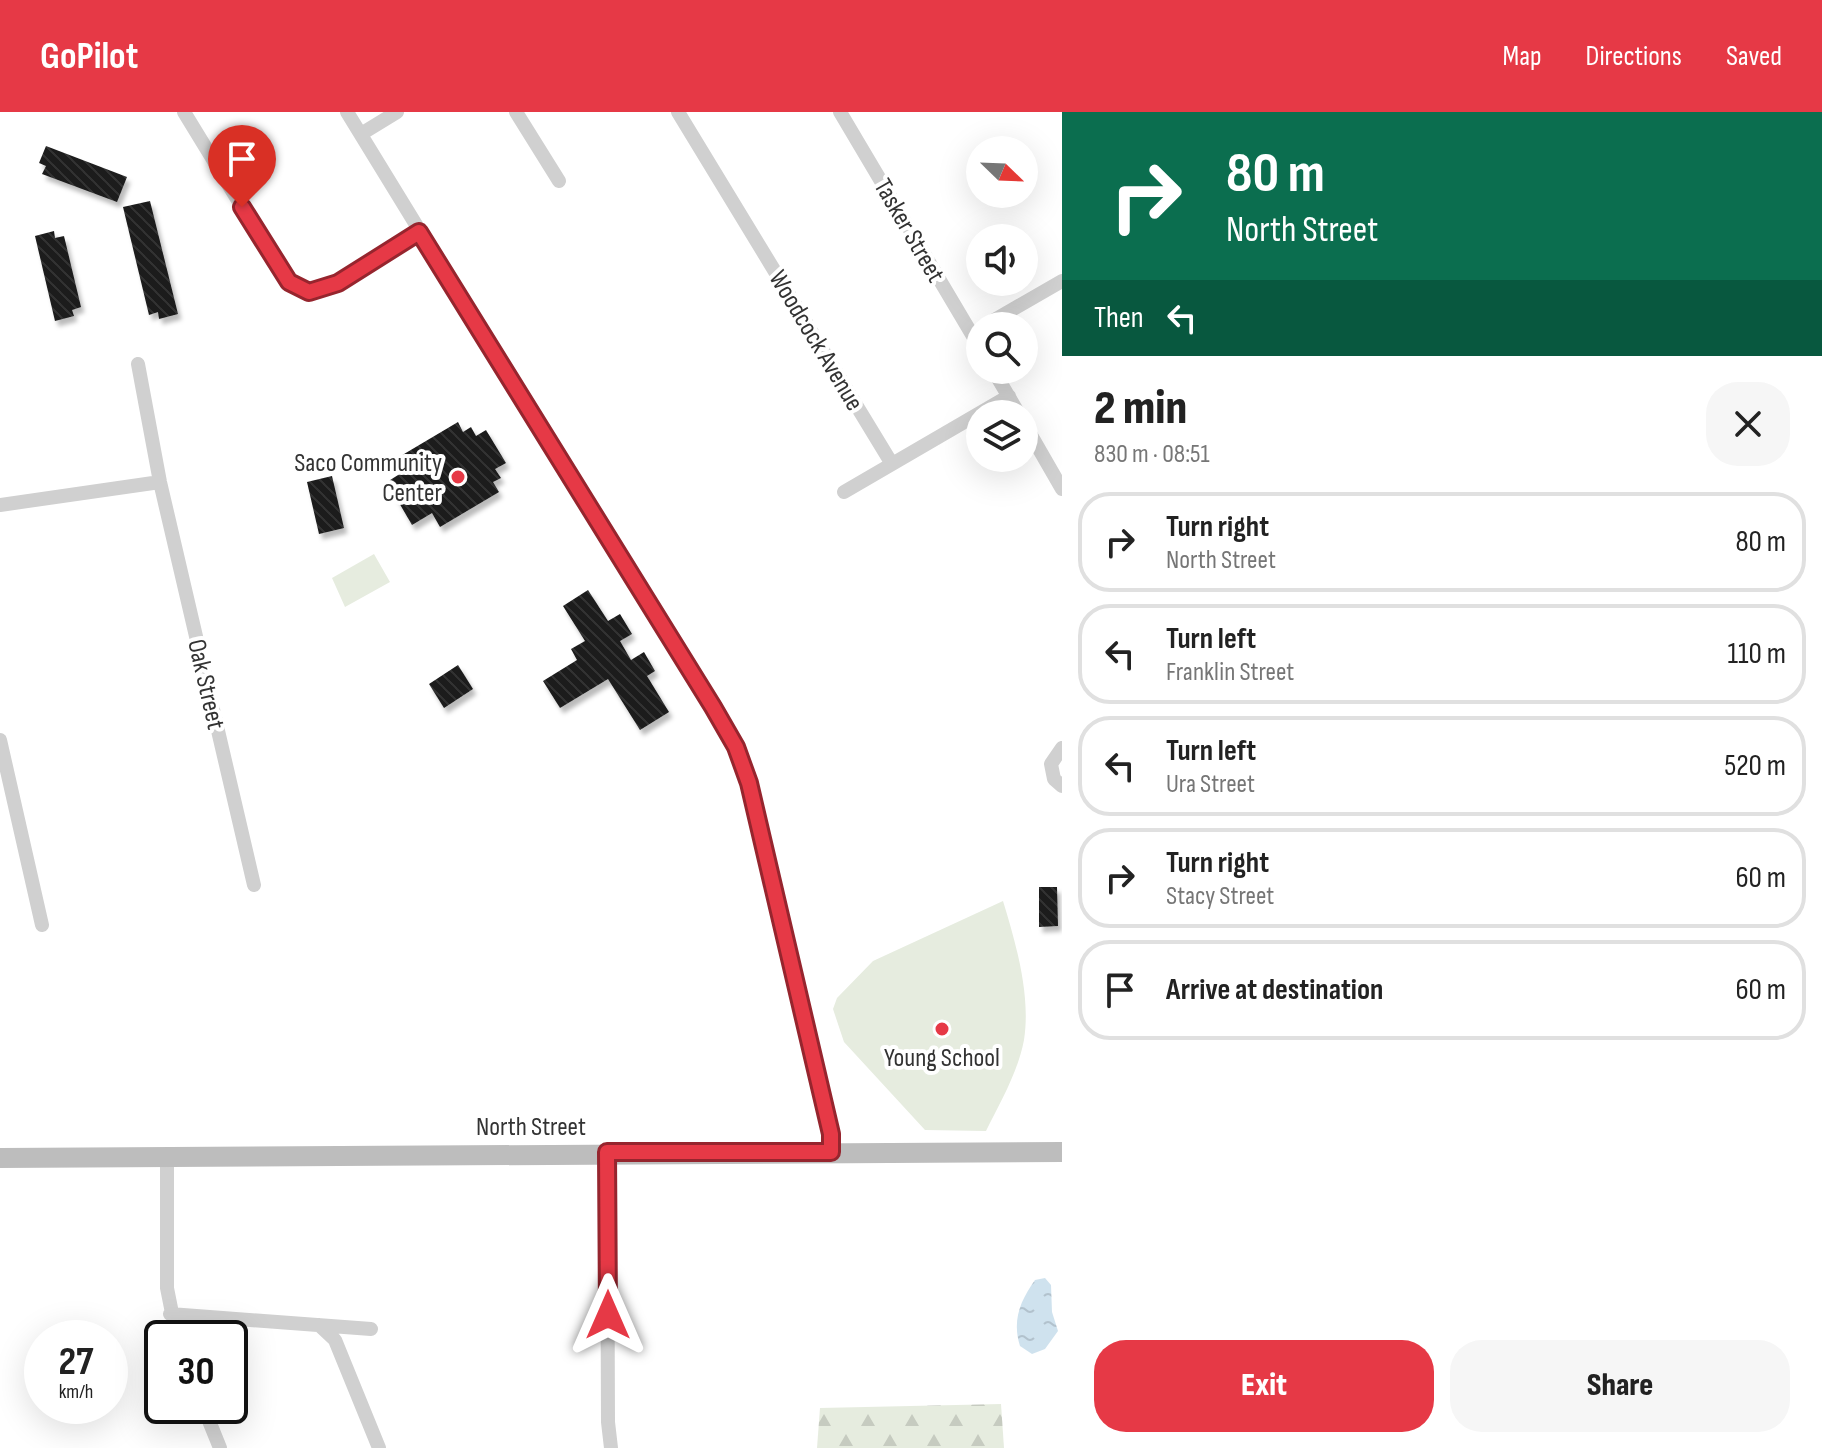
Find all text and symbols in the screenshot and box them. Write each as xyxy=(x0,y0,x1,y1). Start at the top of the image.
text: GoPilot xyxy=(40,34,138,79)
text: Map xyxy=(1503,40,1542,73)
text: Directions xyxy=(1586,40,1682,73)
text: Saved xyxy=(1726,40,1782,73)
pin xyxy=(208,125,276,207)
north arrow xyxy=(966,136,1038,208)
map controls xyxy=(966,136,1038,472)
icon: arrive xyxy=(220,137,264,181)
text: 80 m xyxy=(1226,141,1325,208)
icon: right xyxy=(1094,144,1198,248)
street label: Tasker Street xyxy=(867,173,951,288)
text: North Street xyxy=(1226,209,1378,252)
button: sound xyxy=(966,224,1038,296)
street label: Woodcock Avenue xyxy=(762,265,870,416)
icon: left xyxy=(1160,296,1204,340)
text: Then xyxy=(1094,300,1144,336)
button: search xyxy=(966,312,1038,384)
text: 2 min xyxy=(1094,380,1187,437)
button: close xyxy=(1706,382,1790,466)
button: layers xyxy=(966,400,1038,472)
text: 830 m · 08:51 xyxy=(1094,439,1210,470)
place label: Saco Community Center xyxy=(294,448,443,509)
marker: Saco Community Center xyxy=(449,468,467,486)
text: Turn right xyxy=(1166,509,1269,545)
icon: right xyxy=(1098,520,1142,564)
text: 80 m xyxy=(1735,524,1786,560)
text: North Street xyxy=(1166,545,1276,576)
text: Turn left xyxy=(1166,621,1256,657)
icon: left xyxy=(1098,632,1142,676)
street label: Oak Street xyxy=(180,636,231,732)
text: 110 m xyxy=(1728,636,1786,672)
text: Franklin Street xyxy=(1166,657,1294,688)
text: Turn left xyxy=(1166,733,1256,769)
icon: left xyxy=(1098,744,1142,788)
text: 520 m xyxy=(1724,748,1786,784)
text: Ura Street xyxy=(1166,769,1255,800)
text: Turn right xyxy=(1166,845,1269,881)
icon: right xyxy=(1098,856,1142,900)
text: 60 m xyxy=(1735,860,1786,896)
text: Stacy Street xyxy=(1166,881,1274,912)
icon: arrive xyxy=(1098,968,1142,1012)
text: Arrive at destination xyxy=(1166,972,1383,1008)
text: 60 m xyxy=(1735,972,1786,1008)
marker: Young School xyxy=(933,1020,951,1038)
place label: Young School xyxy=(884,1043,1000,1074)
street label: North Street xyxy=(476,1112,586,1143)
position arrow xyxy=(566,1273,650,1357)
speed limit sign: 30 xyxy=(144,1320,248,1424)
text: 27 xyxy=(59,1338,93,1386)
button: Exit xyxy=(1094,1340,1434,1432)
button: Share xyxy=(1450,1340,1790,1432)
text: km/h xyxy=(59,1380,93,1404)

